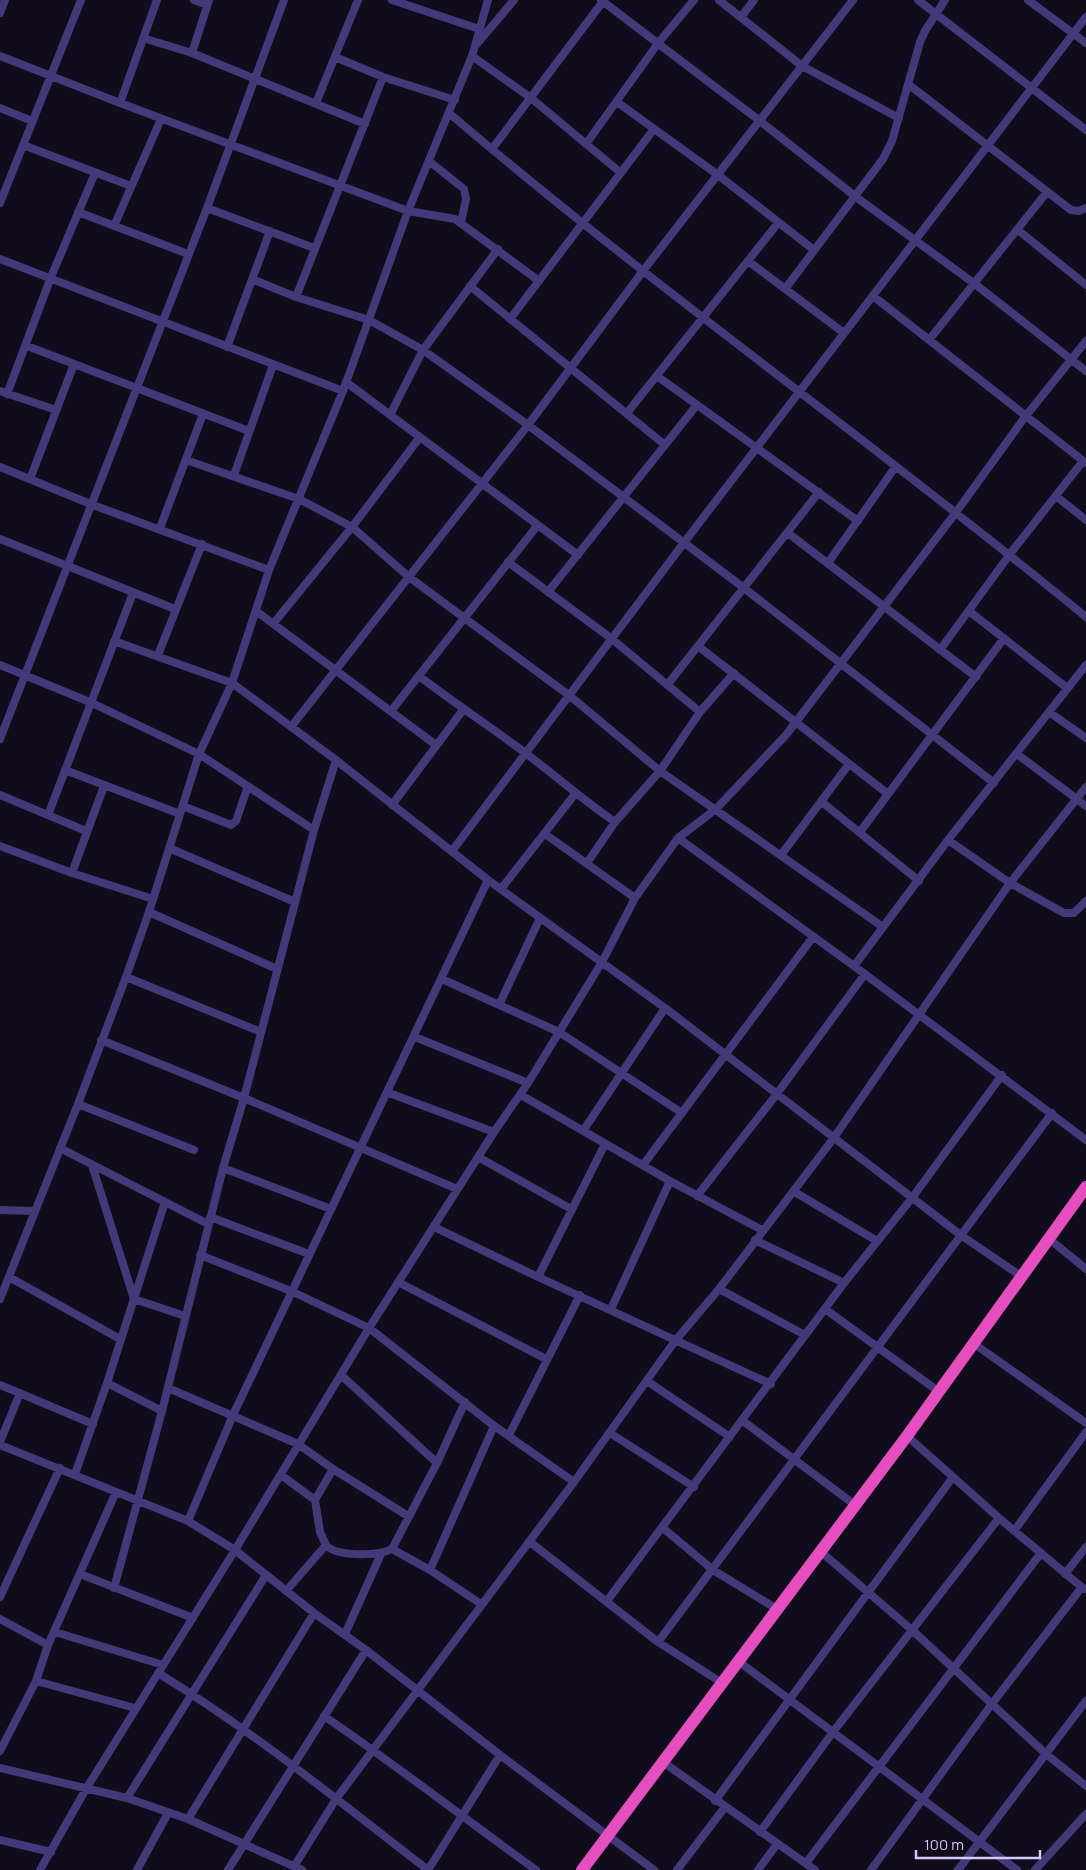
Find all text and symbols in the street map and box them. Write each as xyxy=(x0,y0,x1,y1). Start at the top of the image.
scale bar xyxy=(916,1828,1040,1860)
text: 100 m xyxy=(924,1834,964,1855)

